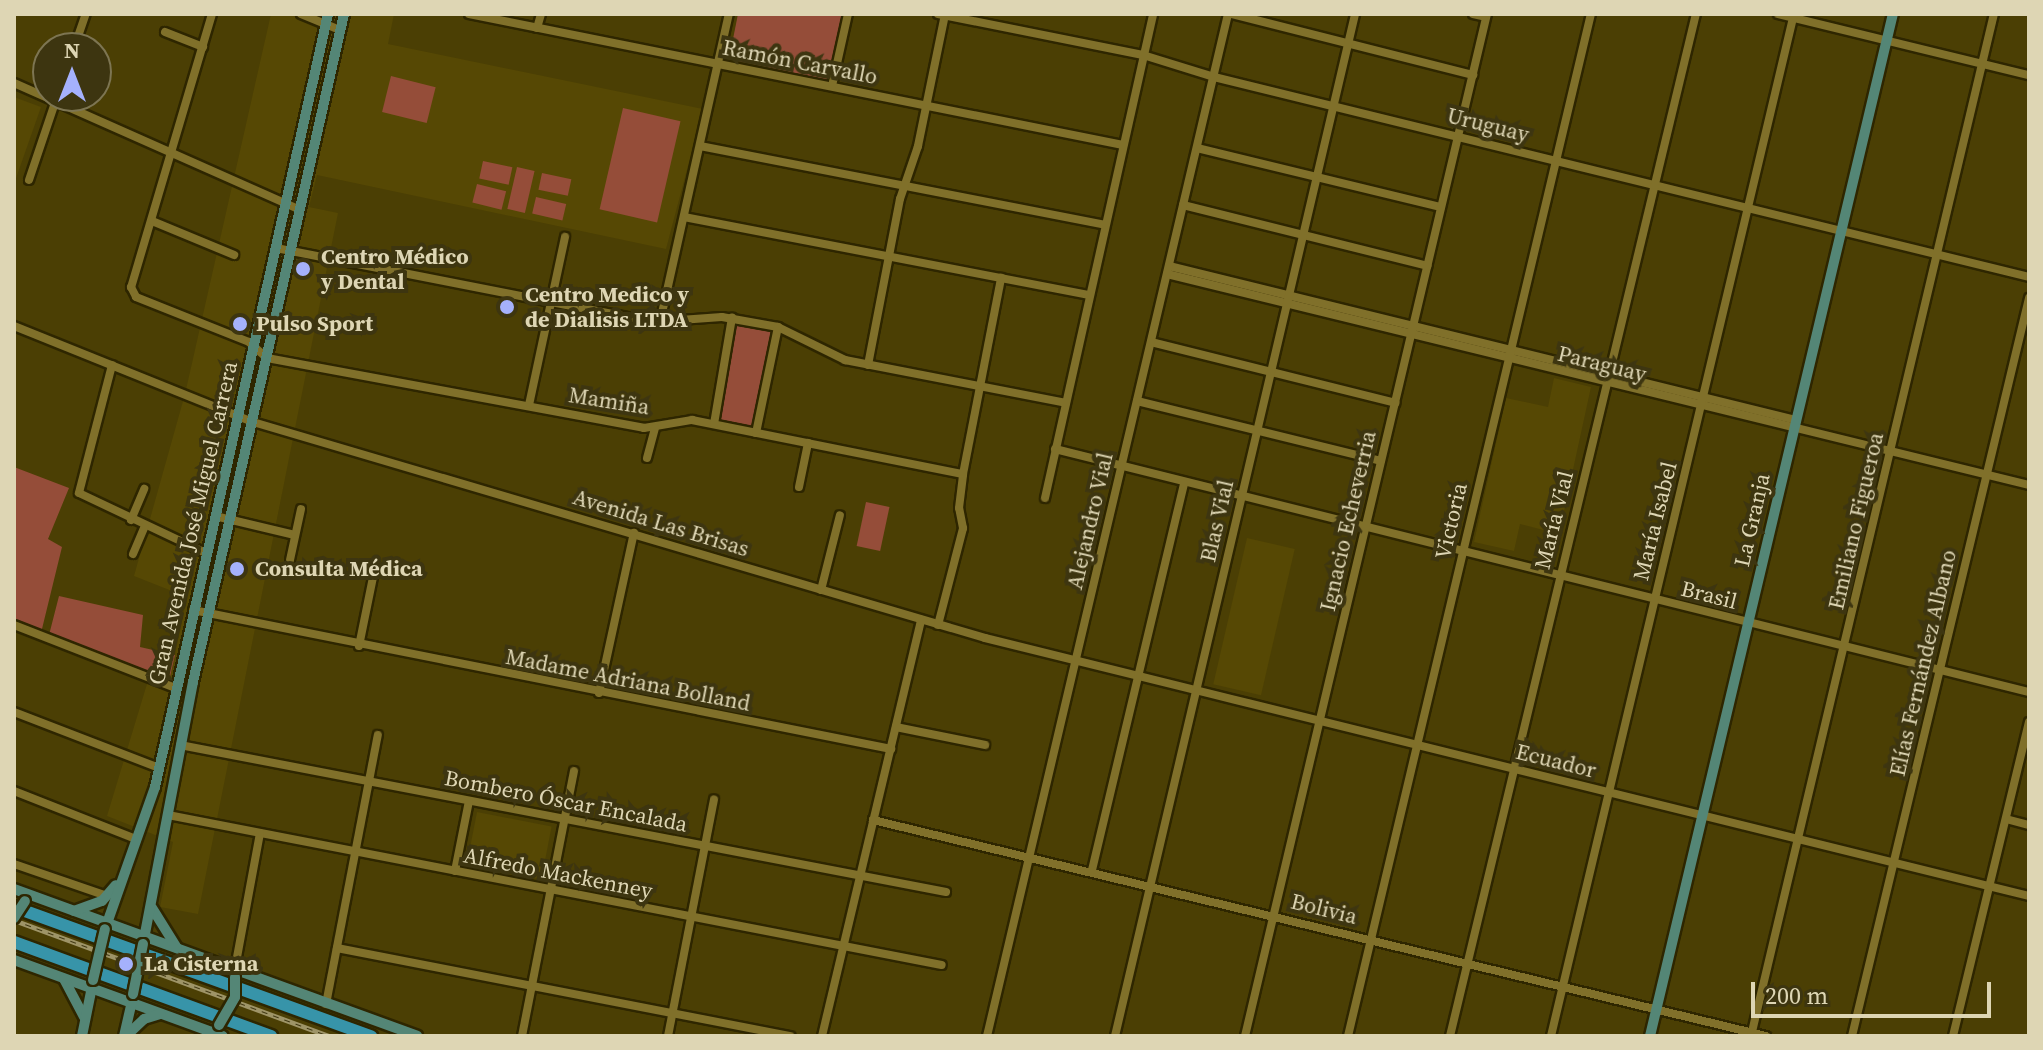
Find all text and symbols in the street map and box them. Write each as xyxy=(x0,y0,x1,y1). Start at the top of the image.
north arrow xyxy=(32,32,112,112)
street label: Ramón Carvallo xyxy=(720,34,880,90)
text: N xyxy=(64,35,80,65)
street label: Uruguay xyxy=(1444,102,1532,148)
place label: Centro Médico y Dental xyxy=(321,243,469,294)
marker: Centro Médico y Dental xyxy=(292,258,314,280)
place label: Centro Medico y de Dialisis LTDA xyxy=(525,281,689,332)
marker: Centro Medico y de Dialisis LTDA xyxy=(496,296,518,318)
place label: Pulso Sport xyxy=(256,311,373,337)
marker: Pulso Sport xyxy=(231,315,249,333)
street label: Paraguay xyxy=(1555,340,1649,388)
street label: Gran Avenida José Miguel Carrera xyxy=(143,359,243,687)
street label: Mamiña xyxy=(567,382,651,420)
street label: Ignacio Echeverria xyxy=(1314,428,1382,614)
street label: Emiliano Figueroa xyxy=(1823,430,1889,612)
street label: Alejandro Vial xyxy=(1061,450,1119,592)
street label: María Isabel xyxy=(1628,459,1682,583)
street label: María Vial xyxy=(1529,468,1579,572)
street label: La Granja xyxy=(1728,471,1776,569)
street label: Blas Vial xyxy=(1195,477,1239,565)
street label: Victoria xyxy=(1429,480,1473,562)
street label: Avenida Las Brisas xyxy=(570,484,752,562)
street label: Elías Fernández Albano xyxy=(1884,547,1962,779)
place label: Consulta Médica xyxy=(255,556,423,582)
marker: Consulta Médica xyxy=(226,558,248,580)
street label: Brasil xyxy=(1678,575,1740,615)
street label: Madame Adriana Bolland xyxy=(503,643,753,717)
street label: Ecuador xyxy=(1513,738,1599,784)
street label: Bombero Óscar Encalada xyxy=(442,764,690,838)
street label: Alfredo Mackenney xyxy=(461,842,655,904)
street label: Bolivia xyxy=(1288,888,1360,930)
place label: La Cisterna xyxy=(144,951,258,977)
marker: La Cisterna xyxy=(115,953,137,975)
scale bar xyxy=(1755,966,1995,1016)
text: 200 m xyxy=(1765,979,1828,1012)

